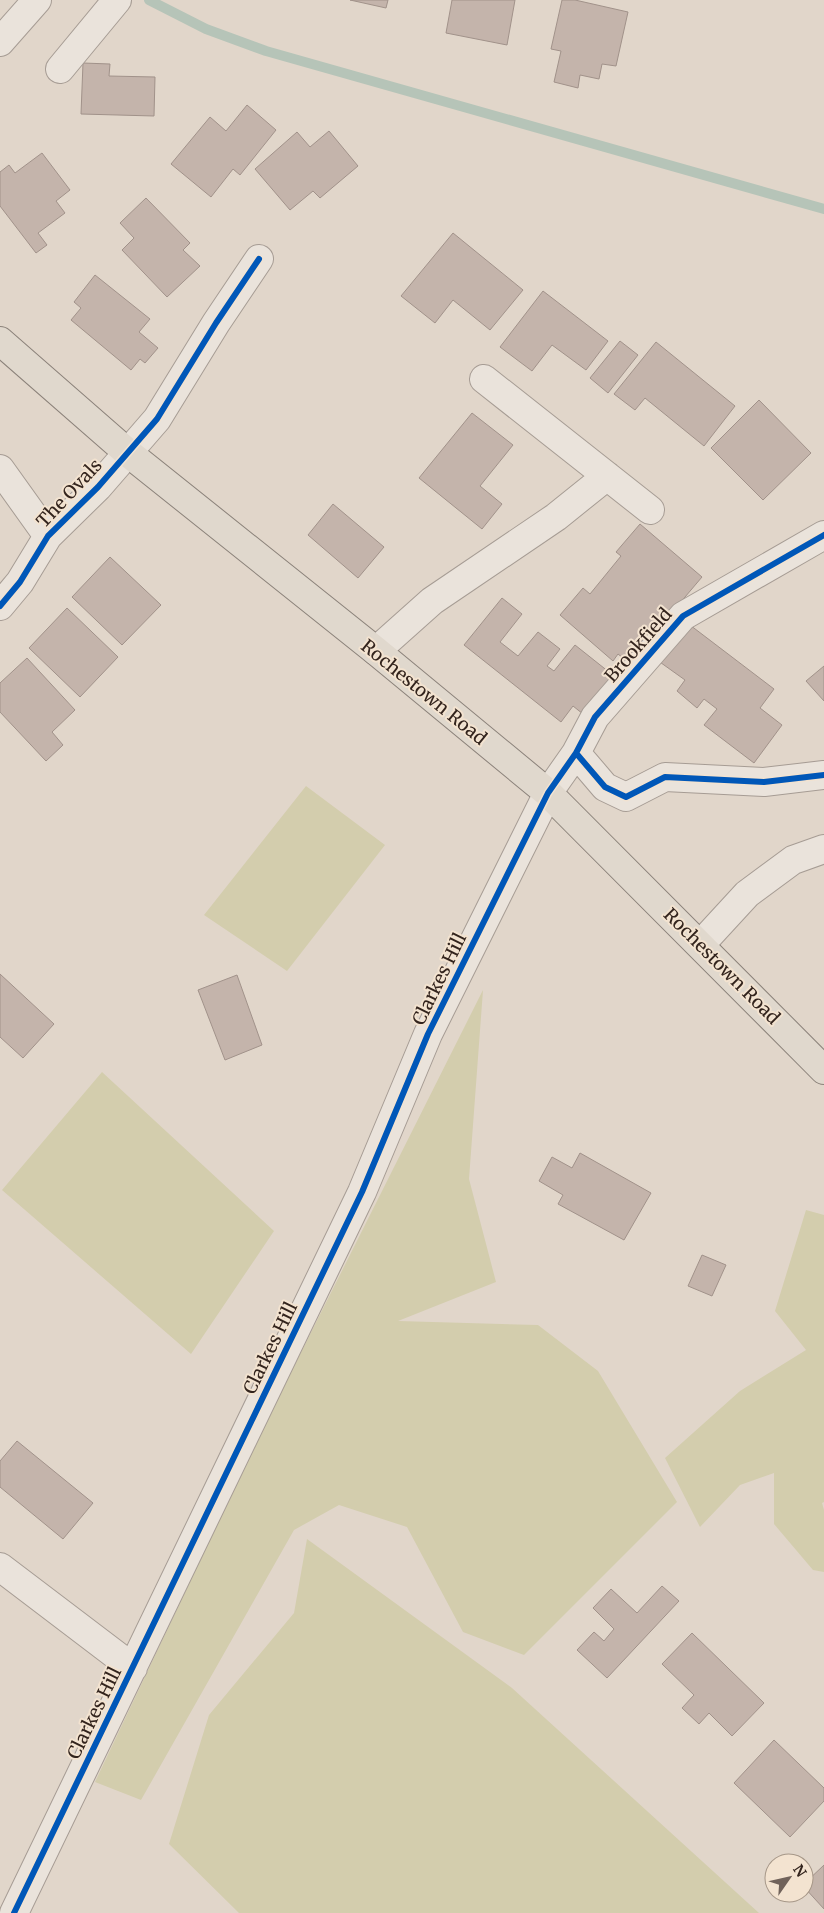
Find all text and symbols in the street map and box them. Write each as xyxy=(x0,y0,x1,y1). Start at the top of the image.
street label: The Ovals xyxy=(31,454,107,532)
street label: Brookfield xyxy=(599,603,677,687)
street label: Rochestown Road xyxy=(357,634,492,750)
street label: Rochestown Road xyxy=(659,903,785,1029)
street label: Clarkes Hill xyxy=(407,929,471,1029)
street label: Clarkes Hill xyxy=(238,1298,302,1398)
street label: Clarkes Hill xyxy=(62,1663,126,1763)
north arrow xyxy=(764,1853,814,1903)
text: N xyxy=(789,1861,810,1880)

